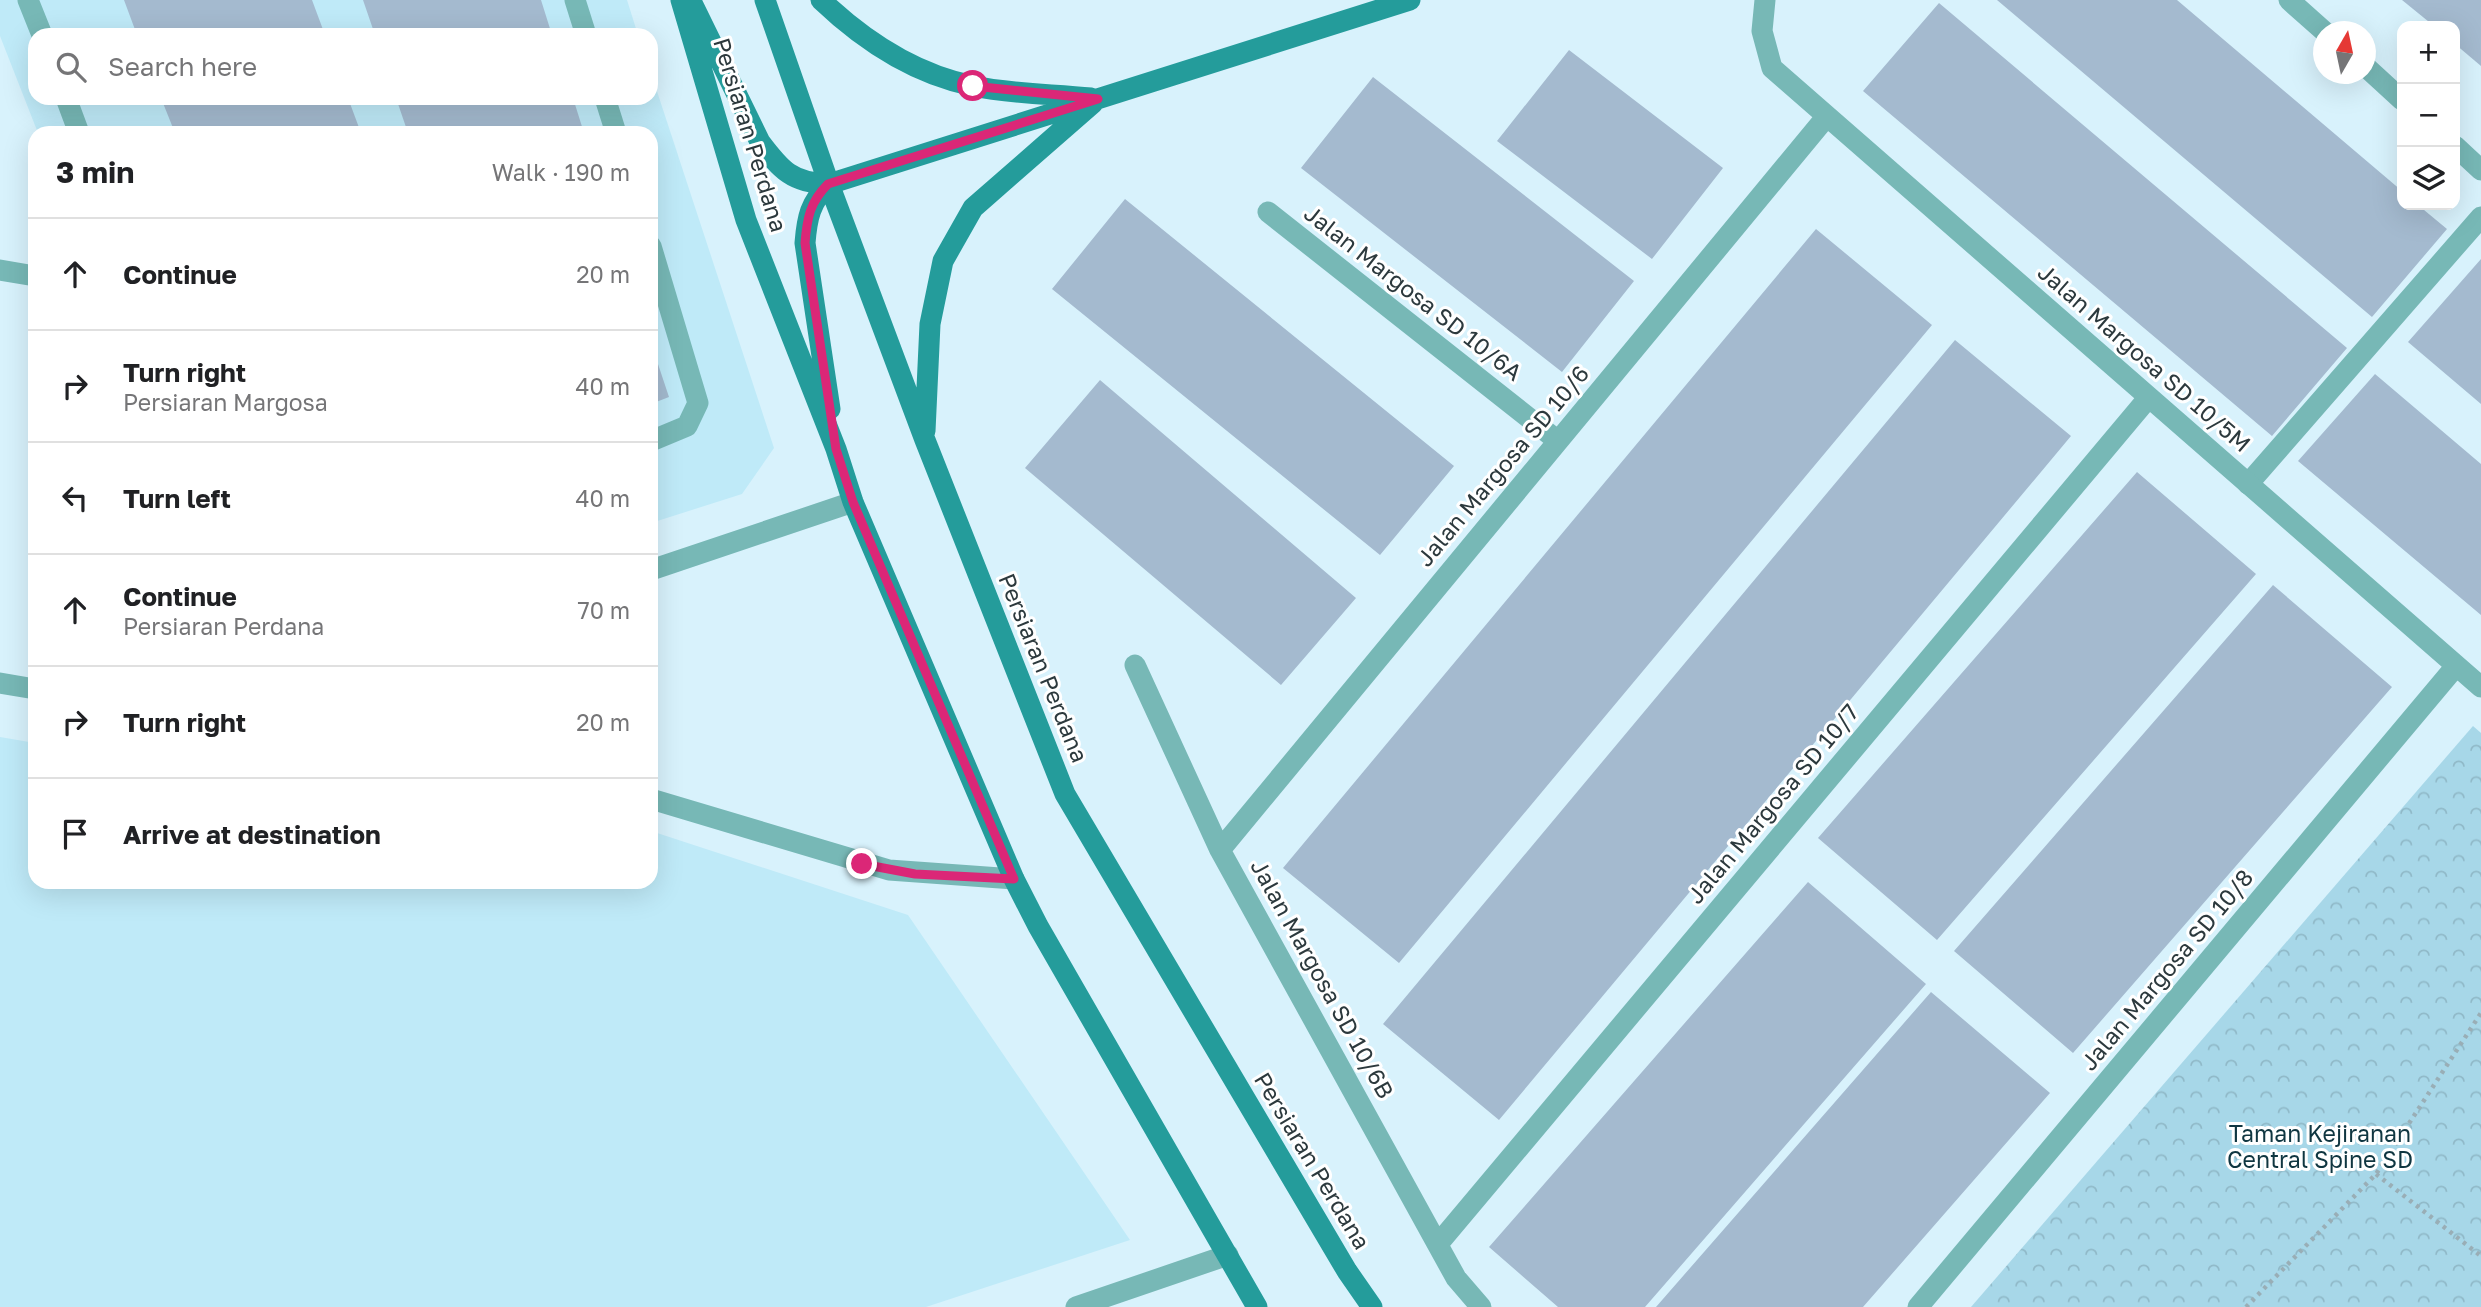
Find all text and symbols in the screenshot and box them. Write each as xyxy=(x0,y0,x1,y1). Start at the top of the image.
north arrow xyxy=(2313,21,2376,84)
map controls xyxy=(2397,21,2460,210)
button: + xyxy=(2397,21,2460,84)
search box xyxy=(28,28,658,105)
street label: Persiaran Perdana xyxy=(708,34,794,235)
icon: search xyxy=(52,48,90,86)
text: Search here xyxy=(108,51,257,82)
route start xyxy=(957,70,988,101)
button: − xyxy=(2397,84,2460,147)
button: layers xyxy=(2397,147,2460,210)
text: 3 min xyxy=(56,154,134,190)
text: Walk · 190 m xyxy=(492,158,630,186)
street label: Jalan Margosa SD 10/6A xyxy=(1299,198,1528,386)
icon: ahead xyxy=(56,255,94,293)
street label: Jalan Margosa SD 10/5M xyxy=(2033,257,2257,457)
text: Continue xyxy=(123,259,237,290)
text: 20 m xyxy=(576,260,630,288)
text: Turn right xyxy=(123,357,246,388)
street label: Jalan Margosa SD 10/6 xyxy=(1410,359,1594,571)
icon: right xyxy=(56,367,94,405)
text: 40 m xyxy=(576,372,630,400)
text: Persiaran Margosa xyxy=(123,388,328,416)
icon: left xyxy=(56,479,94,517)
text: Turn left xyxy=(123,483,231,514)
text: 40 m xyxy=(576,484,630,512)
street label: Persiaran Perdana xyxy=(993,569,1095,766)
text: Continue xyxy=(123,581,237,612)
icon: ahead xyxy=(56,591,94,629)
text: 70 m xyxy=(577,596,630,624)
text: Persiaran Perdana xyxy=(123,612,324,640)
street label: Jalan Margosa SD 10/7 xyxy=(1681,698,1864,909)
icon: right xyxy=(56,703,94,741)
text: Turn right xyxy=(123,707,246,738)
text: 20 m xyxy=(576,708,630,736)
icon: arrive xyxy=(56,815,94,853)
text: Arrive at destination xyxy=(123,819,381,850)
route end xyxy=(846,848,877,879)
street label: Jalan Margosa SD 10/6B xyxy=(1245,854,1400,1103)
street label: Jalan Margosa SD 10/8 xyxy=(2074,863,2258,1075)
street label: Persiaran Perdana xyxy=(1249,1067,1377,1254)
park label: Taman Kejiranan Central Spine SD xyxy=(2227,1119,2413,1173)

